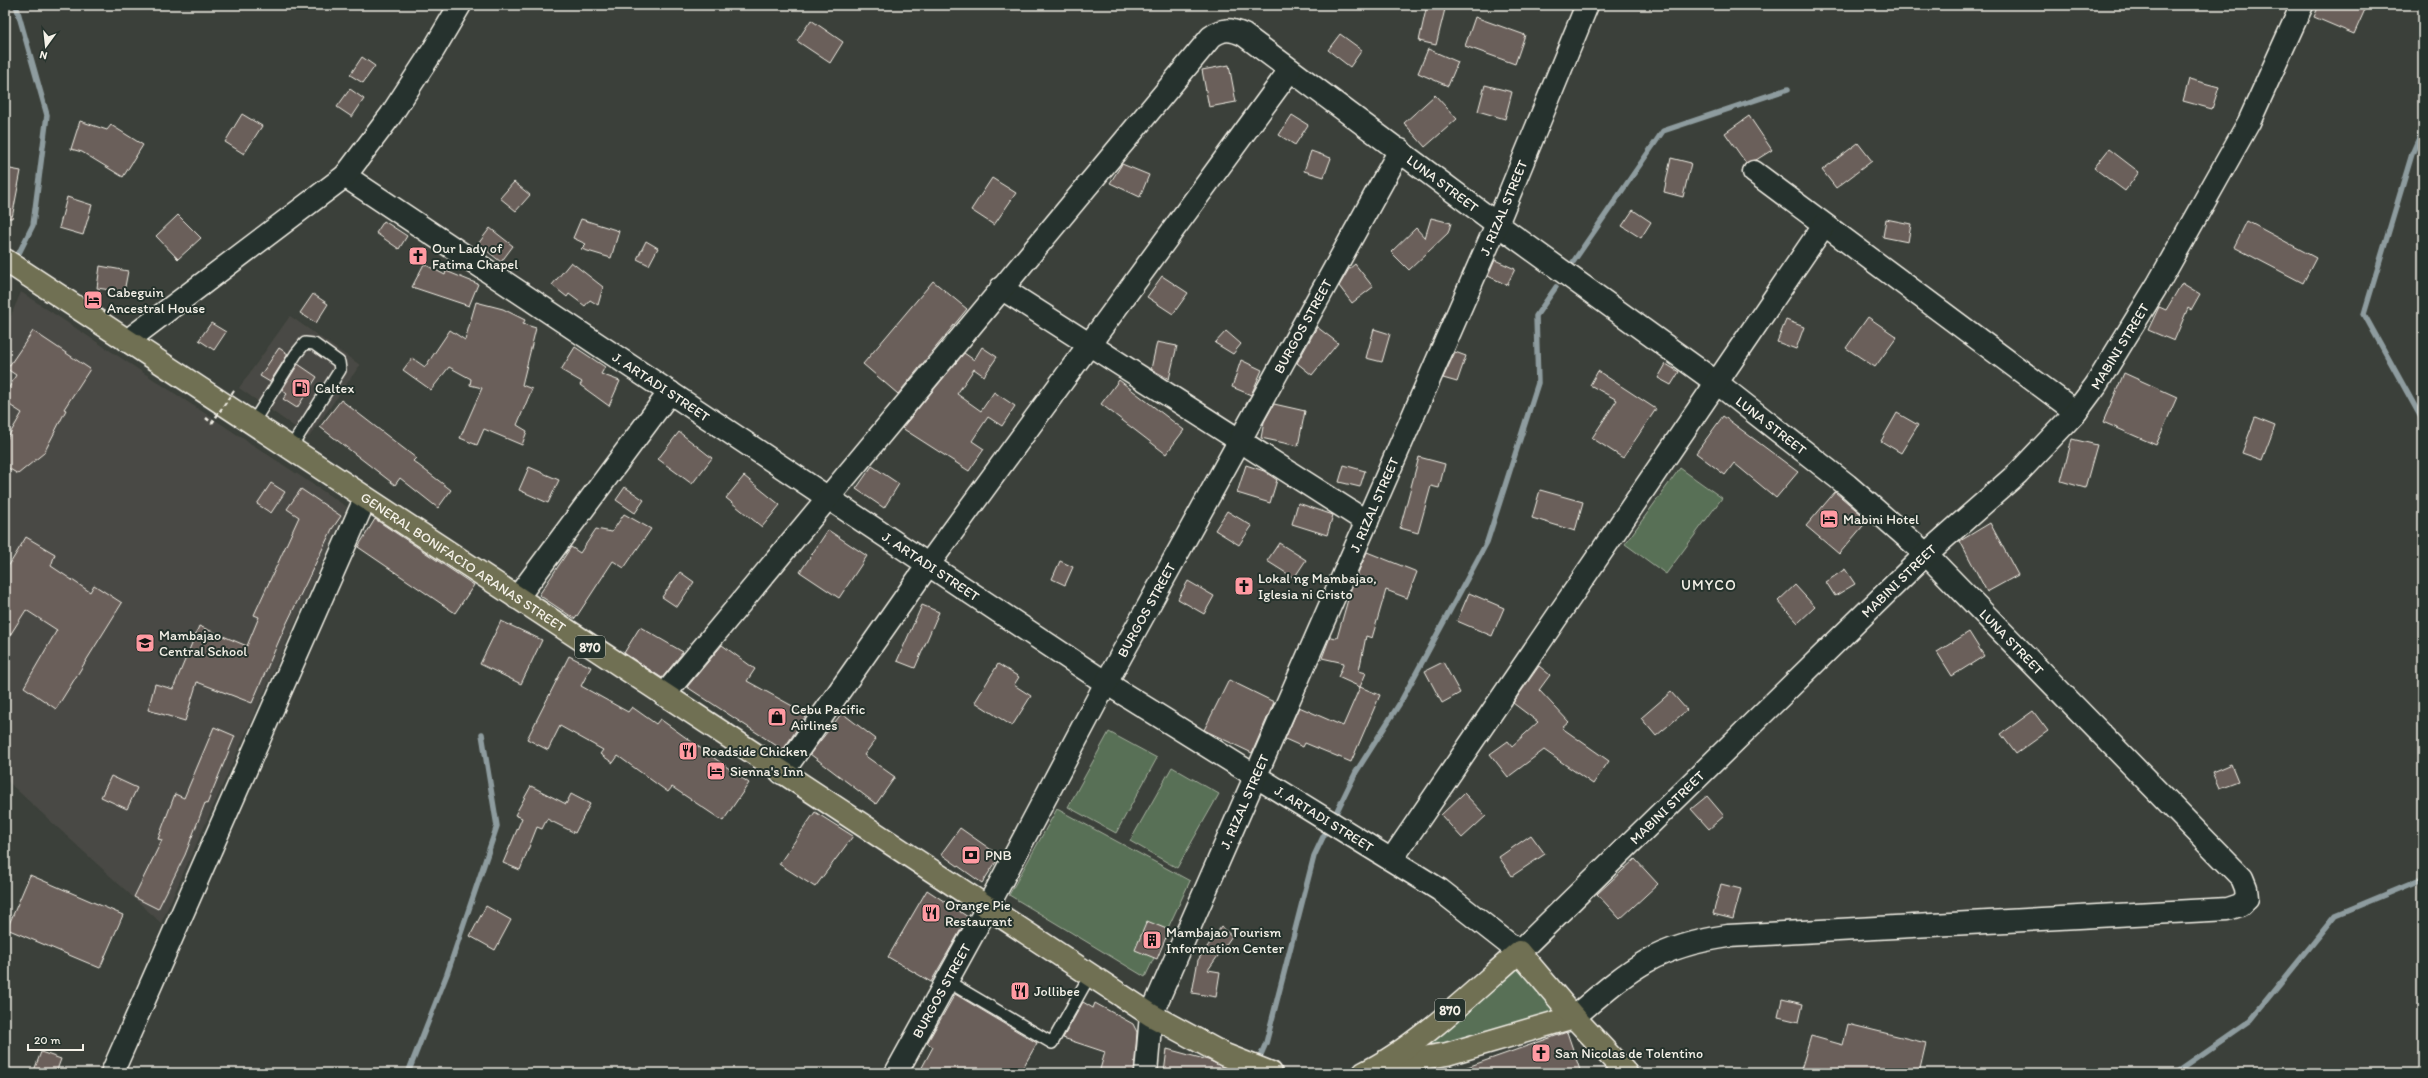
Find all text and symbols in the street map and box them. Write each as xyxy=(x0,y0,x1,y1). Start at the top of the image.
north arrow xyxy=(26,26,66,66)
text: N xyxy=(38,48,49,62)
street label: LUNA STREET xyxy=(1403,151,1482,216)
street label: J. RIZAL STREET xyxy=(1476,157,1531,258)
place label: Our Lady of Fatima Chapel xyxy=(432,240,518,273)
church icon: Our Lady of Fatima Chapel xyxy=(407,245,429,267)
street label: BURGOS STREET xyxy=(1270,276,1336,376)
place label: Cabeguin Ancestral House xyxy=(107,284,206,317)
hotel icon: Cabeguin Ancestral House xyxy=(82,289,104,311)
street label: MABINI STREET xyxy=(2087,300,2153,393)
street label: J. ARTADI STREET xyxy=(609,348,713,425)
fuel station icon: Caltex xyxy=(290,377,312,399)
place label: Caltex xyxy=(315,380,354,397)
street label: LUNA STREET xyxy=(1732,392,1810,459)
street label: J. RIZAL STREET xyxy=(1346,454,1403,555)
street label: GENERAL BONIFACIO ARANAS STREET xyxy=(358,488,569,636)
hotel icon: Mabini Hotel xyxy=(1818,508,1840,530)
place label: Mabini Hotel xyxy=(1843,511,1919,528)
street label: J. ARTADI STREET xyxy=(879,528,983,605)
street label: MABINI STREET xyxy=(1858,540,1940,621)
street label: BURGOS STREET xyxy=(1113,560,1179,660)
place label: Lokal ng Mambajao, Iglesia ni Cristo xyxy=(1258,570,1377,603)
church icon: Lokal ng Mambajao, Iglesia ni Cristo xyxy=(1233,575,1255,597)
district label: UMYCO xyxy=(1681,576,1737,594)
street label: LUNA STREET xyxy=(1976,605,2048,678)
place label: Mambajao Central School xyxy=(159,627,247,660)
school or university icon: Mambajao Central School xyxy=(134,632,156,654)
road number: 870 xyxy=(575,636,605,658)
place label: Cebu Pacific Airlines xyxy=(791,701,866,734)
shop icon: Cebu Pacific Airlines xyxy=(766,706,788,728)
restaurant icon: Roadside Chicken xyxy=(677,740,699,762)
place label: Roadside Chicken xyxy=(702,743,808,760)
street label: J. RIZAL STREET xyxy=(1216,751,1273,852)
hotel icon: Sienna's Inn xyxy=(705,760,727,782)
place label: Sienna's Inn xyxy=(730,763,804,780)
street label: MABINI STREET xyxy=(1626,767,1708,848)
street label: J. ARTADI STREET xyxy=(1272,782,1377,856)
bank icon: PNB xyxy=(960,844,982,866)
place label: PNB xyxy=(985,847,1012,864)
place label: Orange Pie Restaurant xyxy=(945,897,1012,930)
restaurant icon: Orange Pie Restaurant xyxy=(920,902,942,924)
place label: Mambajao Tourism Information Center xyxy=(1166,924,1284,957)
building icon: Mambajao Tourism Information Center xyxy=(1141,929,1163,951)
street label: BURGOS STREET xyxy=(909,940,974,1041)
restaurant icon: Jollibee xyxy=(1009,980,1031,1002)
place label: Jollibee xyxy=(1034,983,1080,1000)
road number: 870 xyxy=(1435,999,1465,1021)
scale bar xyxy=(28,1026,83,1052)
text: 20 m xyxy=(34,1033,61,1047)
church icon: San Nicolas de Tolentino xyxy=(1530,1042,1552,1064)
place label: San Nicolas de Tolentino xyxy=(1555,1045,1703,1062)

